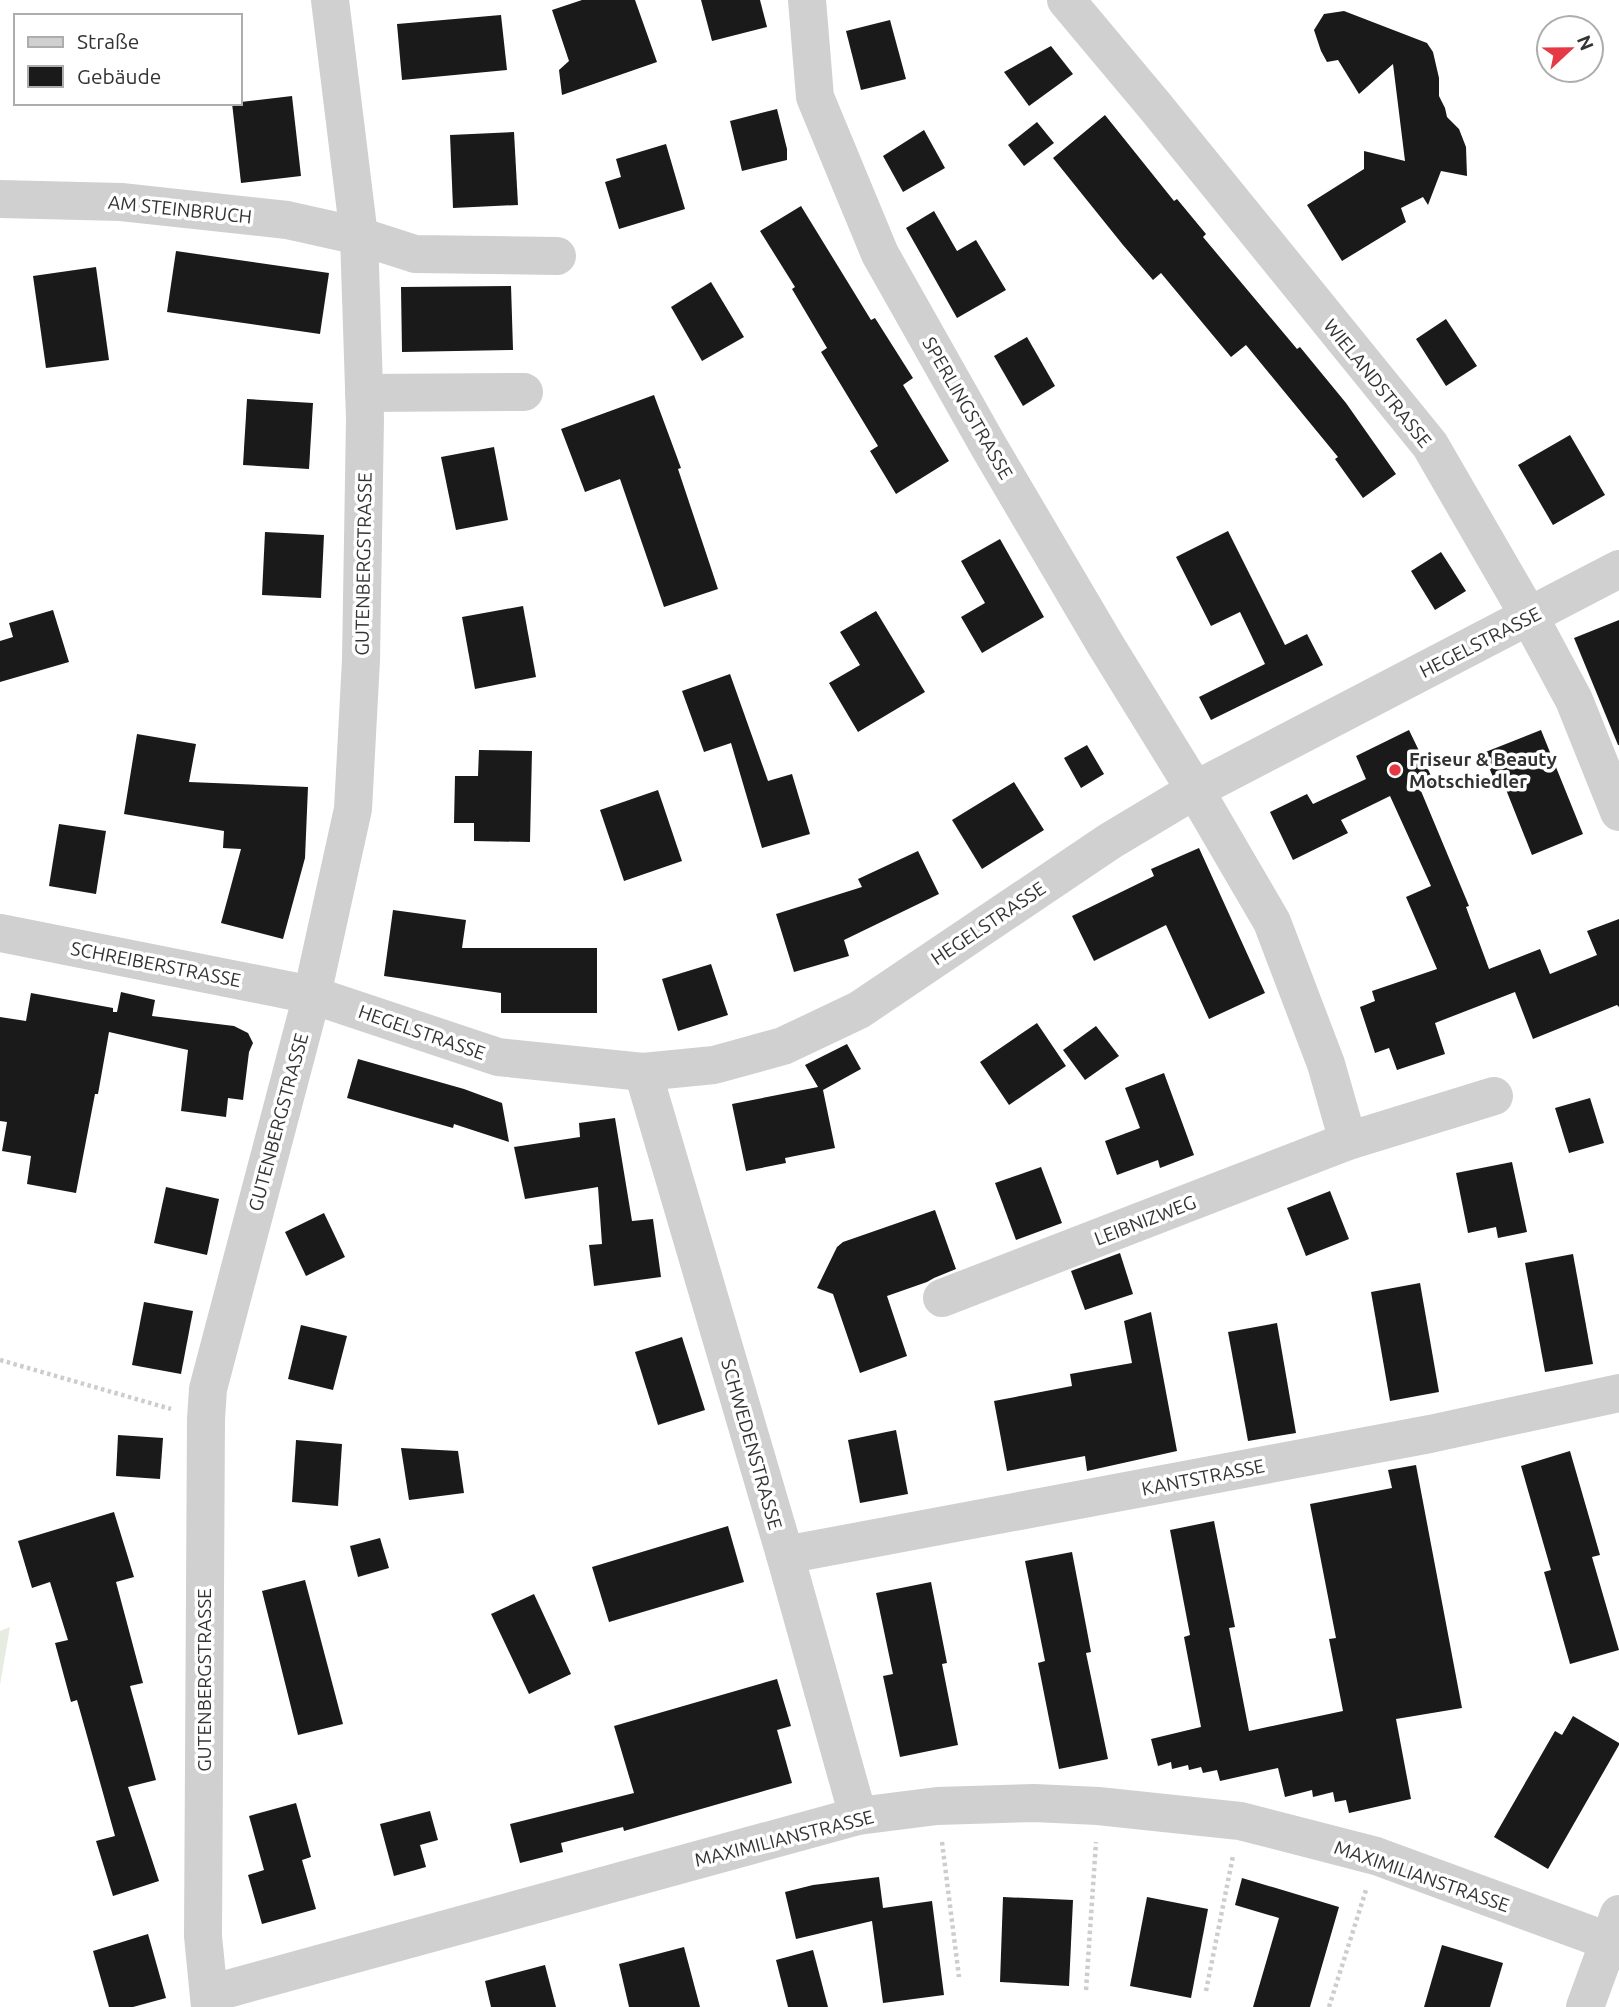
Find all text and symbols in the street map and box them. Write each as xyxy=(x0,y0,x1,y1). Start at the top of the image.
legend xyxy=(14,14,242,105)
north arrow xyxy=(1535,14,1605,84)
text: Straße xyxy=(77,29,139,53)
text: N xyxy=(1573,32,1599,53)
text: Gebäude xyxy=(77,64,161,88)
street label: AM STEINBRUCH xyxy=(107,191,253,227)
street label: WIELANDSTRASSE xyxy=(1320,314,1436,452)
street label: SPERLINGSTRASSE xyxy=(918,333,1018,483)
street label: GUTENBERGSTRASSE xyxy=(350,472,376,656)
street label: HEGELSTRASSE xyxy=(1416,602,1544,682)
place label: Friseur & Beauty Motschiedler xyxy=(1409,748,1557,792)
marker: Friseur & Beauty Motschiedler xyxy=(1387,762,1403,778)
street label: HEGELSTRASSE xyxy=(927,877,1049,969)
street label: SCHREIBERSTRASSE xyxy=(69,937,243,991)
street label: HEGELSTRASSE xyxy=(356,1000,488,1064)
street label: GUTENBERGSTRASSE xyxy=(244,1031,312,1213)
street label: LEIBNIZWEG xyxy=(1091,1191,1199,1249)
street label: SCHWEDENSTRASSE xyxy=(717,1356,787,1532)
street label: KANTSTRASSE xyxy=(1140,1454,1266,1500)
street label: GUTENBERGSTRASSE xyxy=(193,1588,215,1772)
street label: MAXIMILIANSTRASSE xyxy=(692,1805,876,1871)
street label: MAXIMILIANSTRASSE xyxy=(1331,1836,1513,1916)

